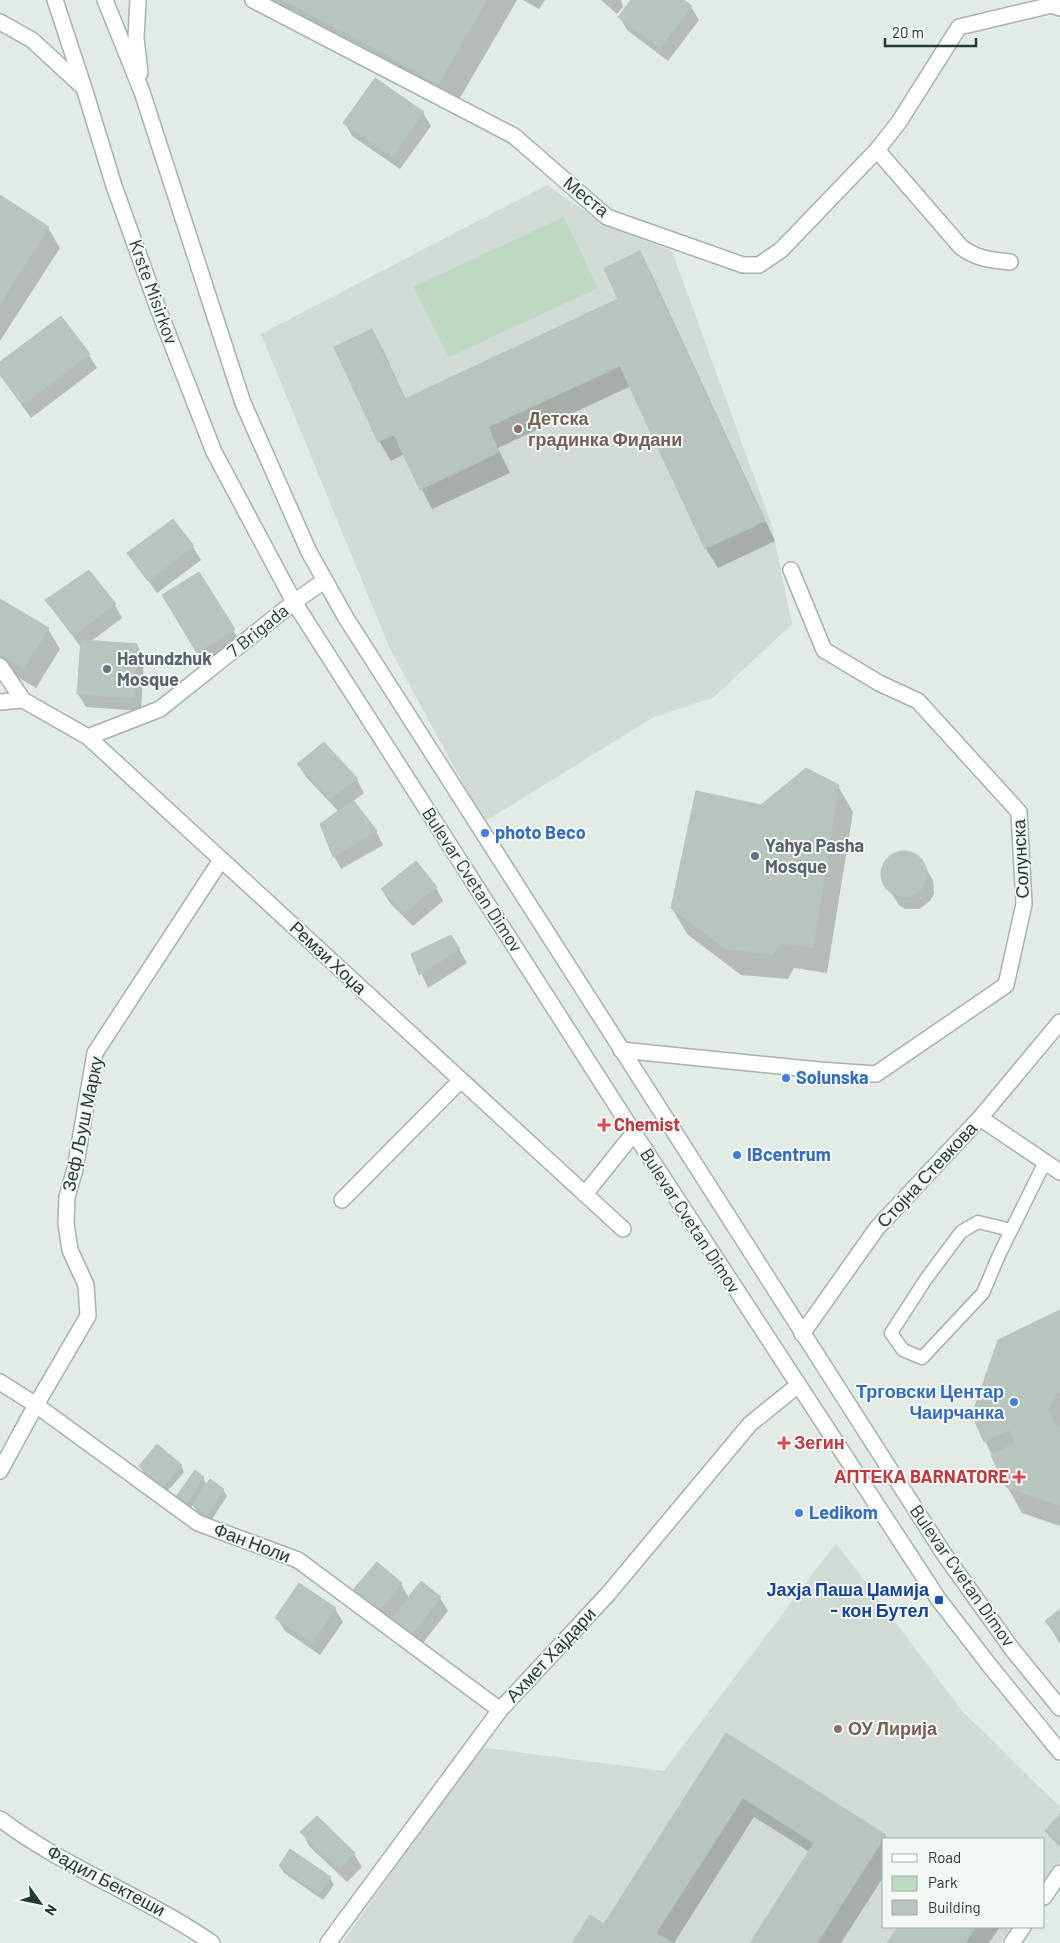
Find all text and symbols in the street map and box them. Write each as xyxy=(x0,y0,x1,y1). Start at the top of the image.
scale bar xyxy=(885,15,976,47)
text: 20 m xyxy=(892,23,924,41)
street label: Места xyxy=(559,171,615,222)
street label: Krste Misirkov xyxy=(125,236,183,347)
place label: Детска градинка Фидани xyxy=(528,407,682,450)
marker: Детска градинка Фидани xyxy=(512,423,524,435)
street label: 7 Brigada xyxy=(222,599,292,662)
place label: Hatundzhuk Mosque xyxy=(117,647,212,690)
marker: Hatundzhuk Mosque xyxy=(101,663,113,675)
street label: Bulevar Cvetan Dimov xyxy=(418,803,528,956)
street label: Солунска xyxy=(1007,818,1033,899)
place label: photo Beco xyxy=(495,821,586,843)
marker: photo Beco xyxy=(479,827,491,839)
place label: Yahya Pasha Mosque xyxy=(765,834,864,877)
marker: Yahya Pasha Mosque xyxy=(749,850,761,862)
street label: Ремзи Хоџа xyxy=(286,916,372,999)
street label: Зеф Љуш Марку xyxy=(57,1054,107,1193)
place label: Solunska xyxy=(796,1066,869,1088)
marker: Solunska xyxy=(780,1072,792,1084)
place label: Chemist xyxy=(614,1113,680,1135)
street label: Стојна Стевкова xyxy=(872,1116,982,1232)
marker: Chemist xyxy=(598,1119,610,1131)
place label: IBcentrum xyxy=(747,1143,831,1165)
street label: Bulevar Cvetan Dimov xyxy=(636,1144,746,1297)
marker: IBcentrum xyxy=(731,1149,743,1161)
place label: Трговски Центар Чаирчанка xyxy=(856,1380,1005,1423)
marker: Трговски Центар Чаирчанка xyxy=(1008,1396,1020,1408)
place label: Зегин xyxy=(794,1431,845,1453)
marker: Зегин xyxy=(778,1437,790,1449)
place label: АПТЕКА BARNATORE xyxy=(834,1465,1009,1487)
marker: АПТЕКА BARNATORE xyxy=(1013,1471,1025,1483)
street label: Bulevar Cvetan Dimov xyxy=(906,1500,1020,1651)
place label: Ledikom xyxy=(809,1501,878,1523)
marker: Ledikom xyxy=(793,1507,805,1519)
street label: Фан Ноли xyxy=(211,1517,294,1567)
place label: Јахја Паша Џамија - кон Бутел xyxy=(766,1578,930,1621)
marker: Јахја Паша Џамија - кон Бутел xyxy=(933,1594,945,1606)
street label: Ахмет Хајдари xyxy=(501,1602,600,1706)
place label: ОУ Лирија xyxy=(848,1717,938,1739)
marker: ОУ Лирија xyxy=(832,1723,844,1735)
legend xyxy=(882,1838,1045,1928)
street label: Фадил Бектеши xyxy=(44,1840,169,1921)
text: Road xyxy=(928,1848,961,1866)
text: Park xyxy=(928,1873,958,1891)
north arrow xyxy=(15,1878,65,1928)
text: Building xyxy=(928,1898,981,1916)
text: N xyxy=(42,1902,61,1919)

